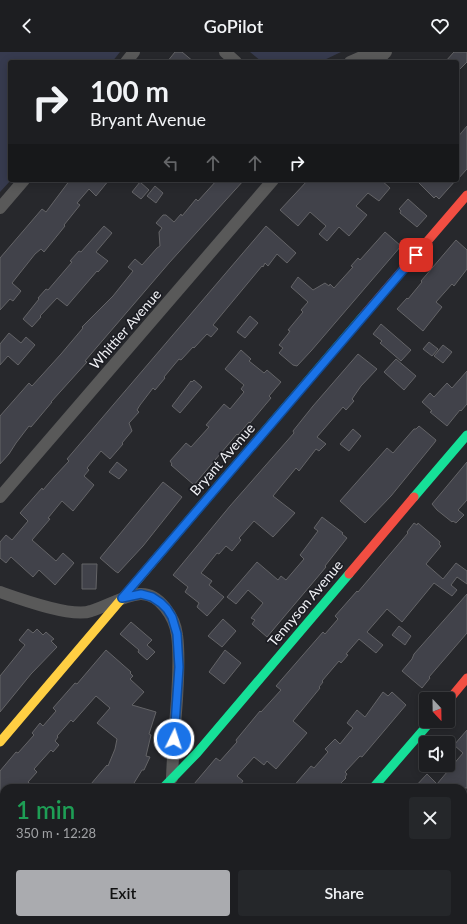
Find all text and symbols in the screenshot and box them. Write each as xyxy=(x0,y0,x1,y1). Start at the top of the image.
icon: back xyxy=(16,15,38,37)
text: GoPilot xyxy=(204,15,263,37)
icon: heart xyxy=(429,15,451,37)
text: 100 m xyxy=(90,74,169,108)
icon: right xyxy=(24,76,76,128)
text: Bryant Avenue xyxy=(90,108,206,130)
icon: left xyxy=(160,152,182,174)
icon: ahead xyxy=(202,152,224,174)
icon: ahead xyxy=(244,152,266,174)
icon: right xyxy=(286,152,308,174)
pin xyxy=(399,238,433,272)
icon: arrive xyxy=(405,244,427,266)
street label: Whittier Avenue xyxy=(86,286,164,372)
street label: Bryant Avenue xyxy=(186,419,258,499)
street label: Tennyson Avenue xyxy=(264,556,346,650)
north arrow xyxy=(419,692,455,728)
map controls xyxy=(419,692,455,772)
position arrow xyxy=(153,718,195,760)
button: sound xyxy=(419,736,455,772)
text: 1 min xyxy=(16,795,75,824)
button: close xyxy=(409,797,451,839)
text: 350 m · 12:28 xyxy=(16,825,96,841)
button: Exit xyxy=(16,870,230,916)
button: Share xyxy=(238,870,451,916)

